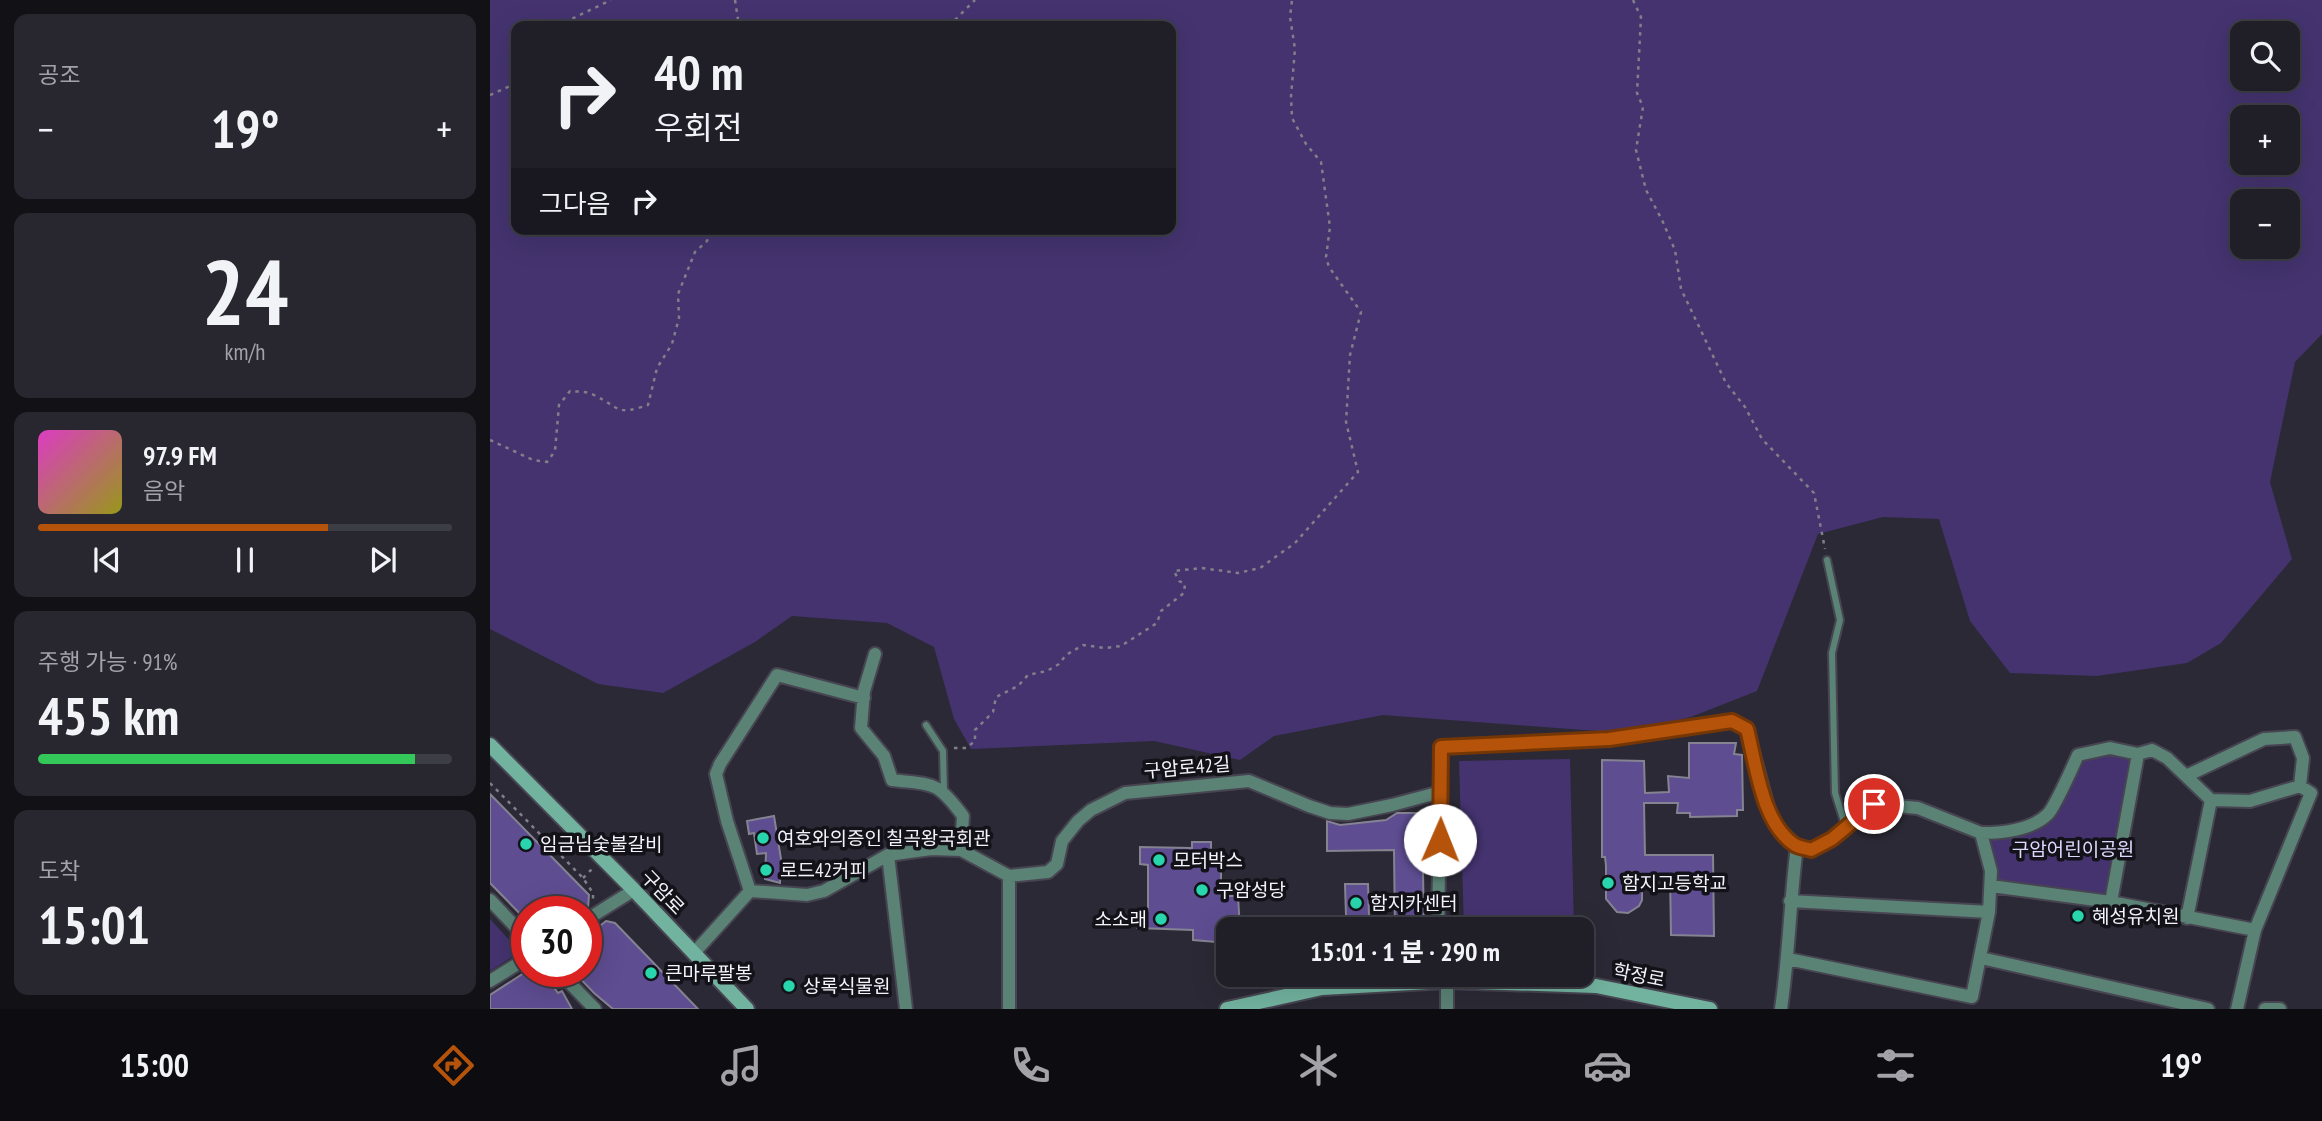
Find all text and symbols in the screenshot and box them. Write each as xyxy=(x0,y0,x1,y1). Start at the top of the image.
map controls xyxy=(2230,21,2300,259)
button: search xyxy=(2230,21,2300,91)
text: 40 m xyxy=(654,40,743,104)
icon: right xyxy=(539,49,630,140)
text: 공조 xyxy=(38,60,80,89)
text: 19° xyxy=(211,95,279,162)
text: − xyxy=(38,104,54,153)
text: + xyxy=(436,104,452,153)
button: + xyxy=(2230,105,2300,175)
text: 우회전 xyxy=(654,106,742,148)
icon: right xyxy=(625,182,663,220)
text: 그다음 xyxy=(539,187,611,220)
button: − xyxy=(2230,189,2300,259)
text: 24 xyxy=(202,232,289,350)
text: km/h xyxy=(225,337,265,366)
text: 97.9 FM xyxy=(143,439,217,472)
text: 음악 xyxy=(143,476,185,505)
icon: previous xyxy=(88,541,126,579)
icon: pause xyxy=(226,541,264,579)
icon: next xyxy=(364,541,402,579)
text: 주행 가능 · 91% xyxy=(38,647,178,676)
text: 455 km xyxy=(38,682,179,749)
street label: 구암로42길 xyxy=(1143,751,1231,783)
pin xyxy=(1844,774,1904,834)
icon: arrive xyxy=(1855,785,1893,823)
position arrow xyxy=(1403,803,1477,877)
place label: 여호와의증인 칠곡왕국회관 xyxy=(777,826,991,850)
marker: 여호와의증인 칠곡왕국회관 xyxy=(755,830,771,846)
place label: 임금님숯불갈비 xyxy=(540,832,662,856)
marker: 임금님숯불갈비 xyxy=(518,836,534,852)
park label: 구암어린이공원 xyxy=(2012,837,2134,861)
place label: 모터박스 xyxy=(1173,848,1243,872)
marker: 모터박스 xyxy=(1151,852,1167,868)
text: 도착 xyxy=(38,856,80,885)
place label: 로드42커피 xyxy=(780,858,867,882)
marker: 로드42커피 xyxy=(758,862,774,878)
street label: 구암로 xyxy=(636,865,690,919)
place label: 함지고등학교 xyxy=(1622,871,1727,895)
marker: 함지고등학교 xyxy=(1600,875,1616,891)
place label: 구암성당 xyxy=(1216,878,1286,902)
marker: 구암성당 xyxy=(1194,882,1210,898)
text: 15:01 xyxy=(38,891,150,958)
place label: 함지카센터 xyxy=(1370,891,1457,915)
marker: 함지카센터 xyxy=(1348,895,1364,911)
speed limit sign: 30 xyxy=(511,896,602,987)
place label: 혜성유치원 xyxy=(2092,904,2179,928)
place label: 소소래 xyxy=(1095,907,1147,931)
marker: 혜성유치원 xyxy=(2070,908,2086,924)
marker: 소소래 xyxy=(1153,911,1169,927)
text: 15:01 · 1 분 · 290 m xyxy=(1310,935,1500,968)
street label: 학정로 xyxy=(1611,958,1667,992)
place label: 큰마루팔봉 xyxy=(665,961,752,985)
marker: 큰마루팔봉 xyxy=(643,965,659,981)
place label: 상록식물원 xyxy=(803,974,890,998)
marker: 상록식물원 xyxy=(781,978,797,994)
icon: directions xyxy=(429,1041,478,1090)
icon: music xyxy=(717,1041,766,1090)
icon: phone xyxy=(1006,1041,1055,1090)
icon: climate xyxy=(1294,1041,1343,1090)
icon: car xyxy=(1583,1041,1632,1090)
icon: filters xyxy=(1871,1041,1920,1090)
text: 15:00 xyxy=(120,1044,189,1086)
text: 19° xyxy=(2160,1044,2202,1086)

